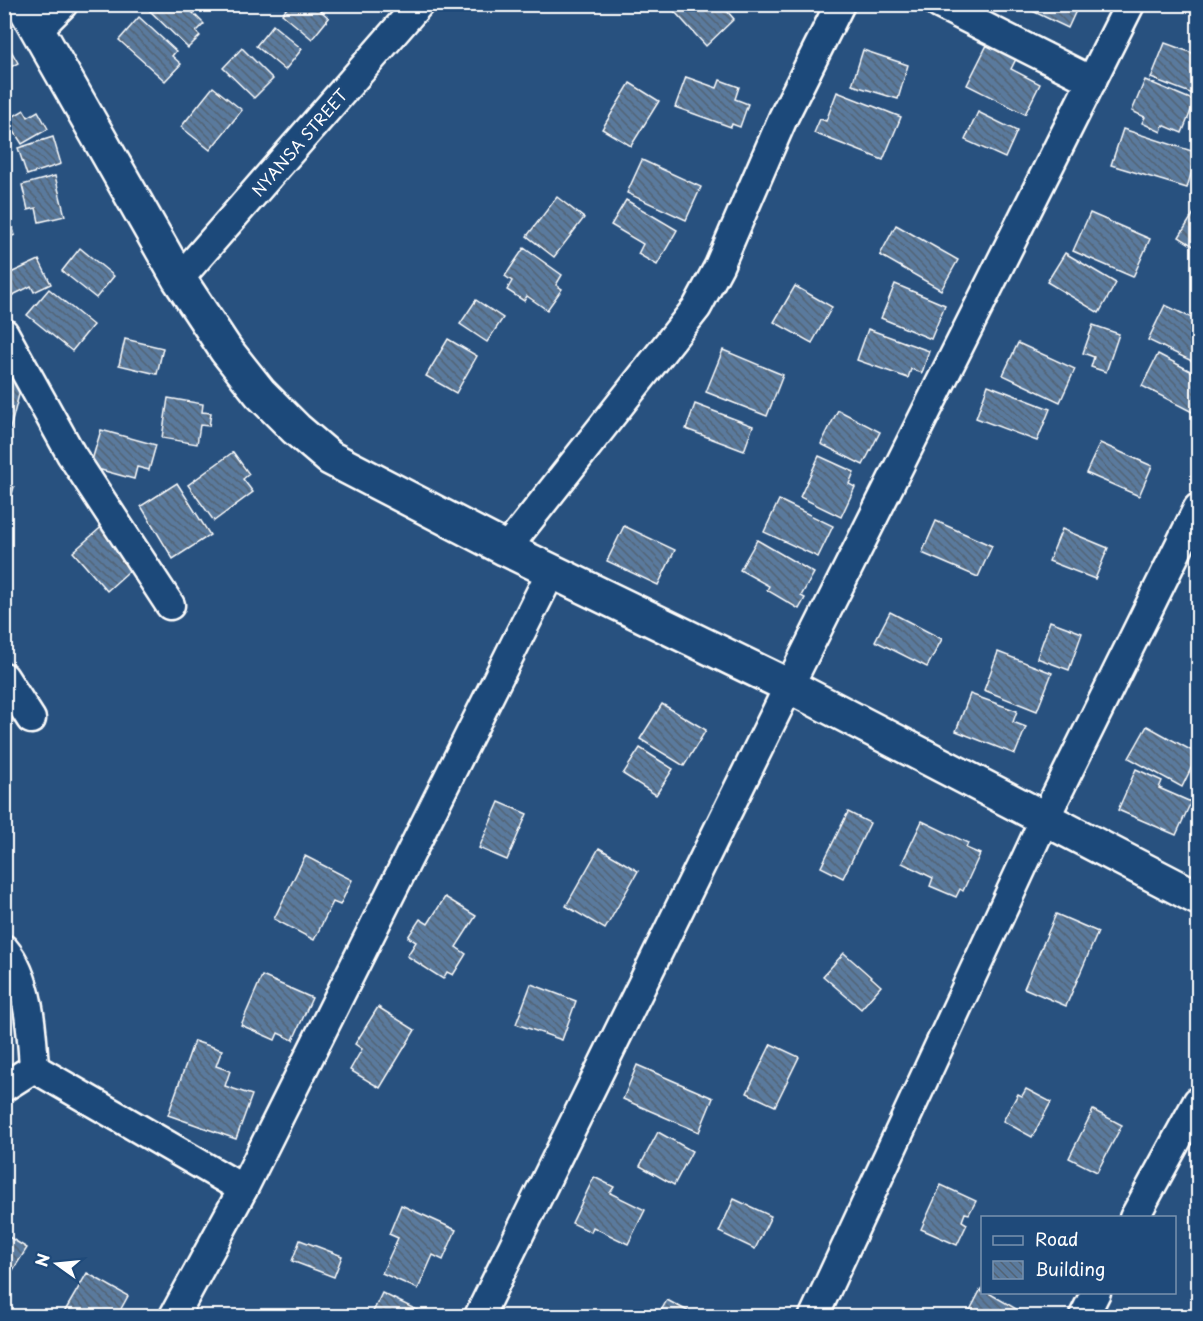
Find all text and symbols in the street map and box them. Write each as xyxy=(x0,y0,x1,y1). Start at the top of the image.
street label: NYANSA STREET xyxy=(245,83,353,201)
legend xyxy=(981,1216,1176,1294)
text: Road xyxy=(1035,1225,1079,1252)
north arrow xyxy=(27,1234,87,1294)
text: N xyxy=(28,1251,55,1269)
text: Building xyxy=(1035,1255,1105,1282)

